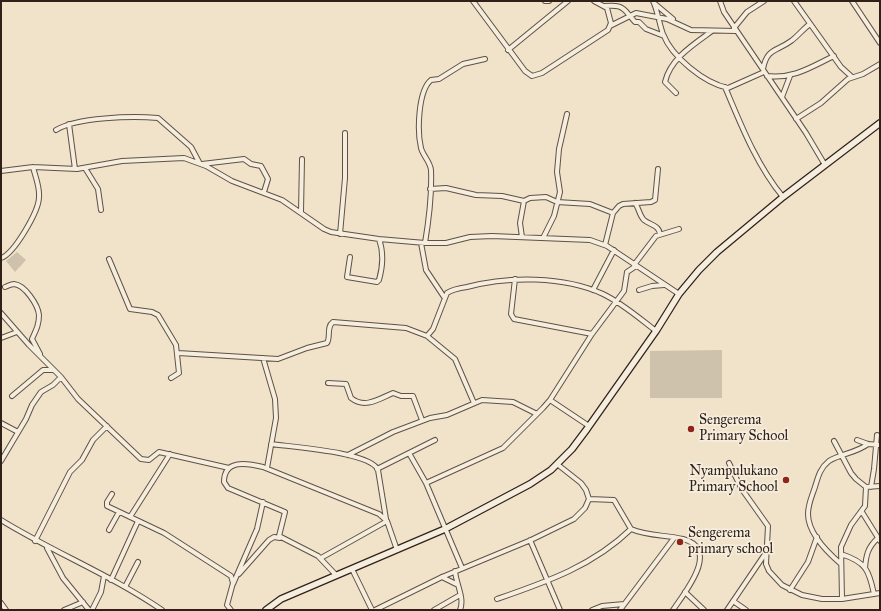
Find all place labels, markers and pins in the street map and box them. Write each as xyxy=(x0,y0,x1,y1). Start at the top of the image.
place label: Sengerema Primary School xyxy=(699,413,788,446)
marker: Sengerema Primary School xyxy=(686,424,696,434)
place label: Nyampulukano Primary School xyxy=(689,464,778,496)
marker: Nyampulukano Primary School xyxy=(781,475,791,485)
place label: Sengerema primary school xyxy=(688,526,773,558)
marker: Sengerema primary school xyxy=(675,537,685,547)

